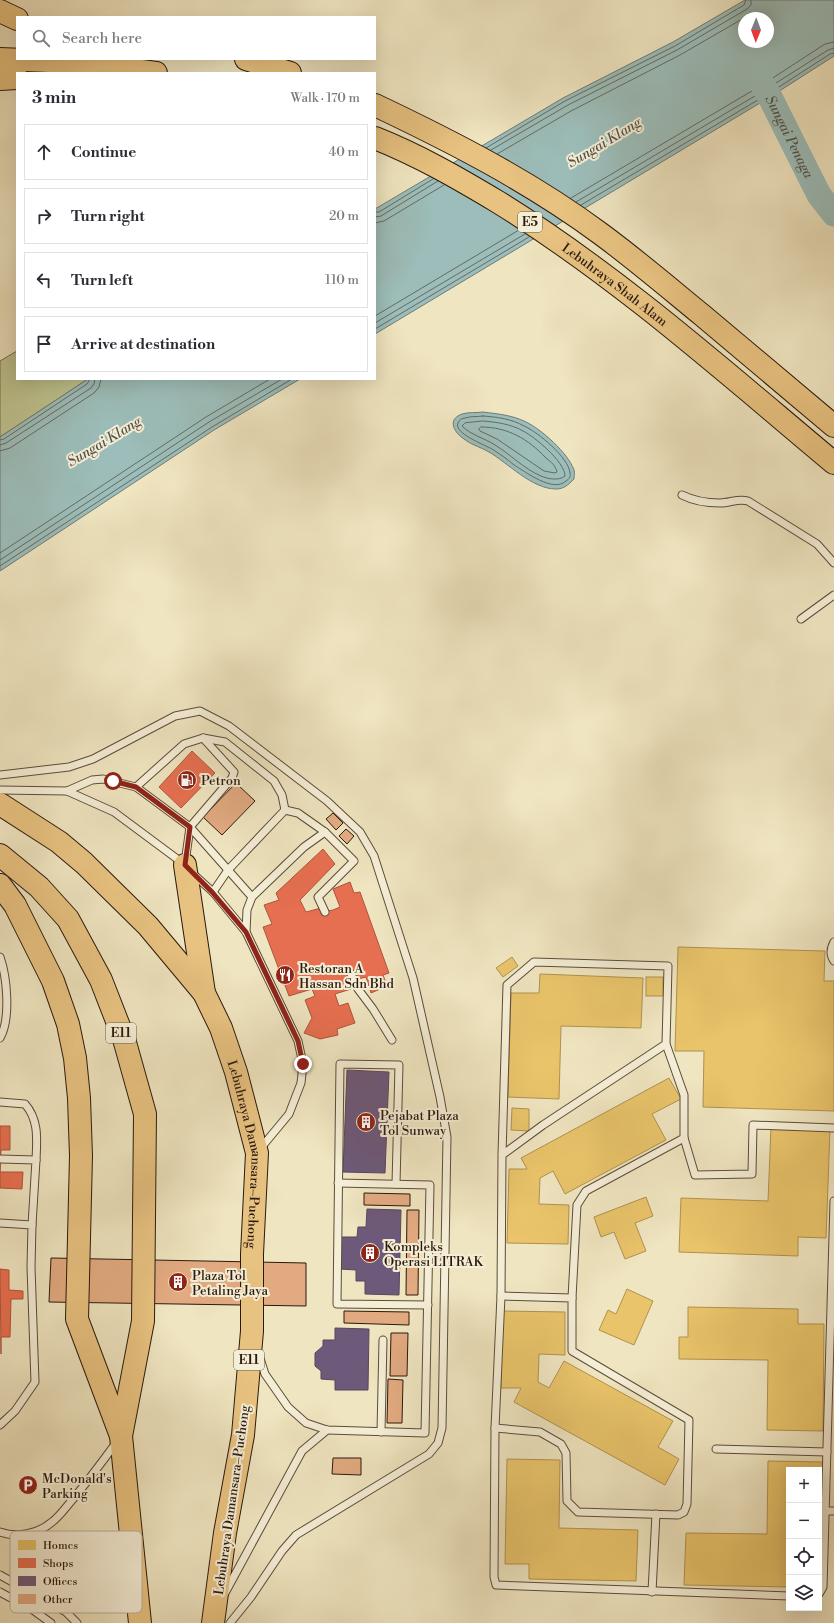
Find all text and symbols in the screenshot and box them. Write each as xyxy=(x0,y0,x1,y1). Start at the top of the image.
north arrow xyxy=(738,12,774,48)
search box xyxy=(16,16,376,60)
icon: search xyxy=(30,27,52,49)
text: Search here xyxy=(62,29,142,48)
text: 3 min xyxy=(32,87,76,109)
text: Walk · 170 m xyxy=(290,90,360,106)
water label: Sungai Penaga xyxy=(761,93,817,182)
water label: Sungai Klang xyxy=(564,113,645,172)
icon: ahead xyxy=(33,141,55,163)
text: Continue xyxy=(71,143,136,162)
text: 40 m xyxy=(329,144,359,160)
icon: right xyxy=(33,205,55,227)
text: Turn right xyxy=(71,207,145,226)
text: 20 m xyxy=(329,208,359,224)
road number: E5 xyxy=(518,212,542,232)
street label: Lebuhraya Shah Alam xyxy=(559,240,671,330)
icon: left xyxy=(33,269,55,291)
text: Turn left xyxy=(71,271,133,290)
text: 110 m xyxy=(325,272,359,288)
icon: arrive xyxy=(33,333,55,355)
text: Arrive at destination xyxy=(71,335,215,354)
water label: Sungai Klang xyxy=(64,412,145,471)
fuel station icon: Petron xyxy=(176,769,198,791)
route start xyxy=(104,772,122,790)
place label: Petron xyxy=(201,773,241,789)
place label: Restoran A Hassan Sdn Bhd xyxy=(299,961,395,992)
restaurant icon: Restoran A Hassan Sdn Bhd xyxy=(274,964,296,986)
road number: E11 xyxy=(106,1023,136,1043)
route end xyxy=(294,1055,312,1073)
street label: Lebuhraya Damansara–Puchong xyxy=(224,1058,264,1249)
place label: Pejabat Plaza Tol Sunway xyxy=(380,1108,459,1139)
building icon: Pejabat Plaza Tol Sunway xyxy=(355,1111,377,1133)
place label: Kompleks Operasi LITRAK xyxy=(384,1239,484,1270)
building icon: Kompleks Operasi LITRAK xyxy=(359,1242,381,1264)
place label: Plaza Tol Petaling Jaya xyxy=(192,1268,269,1299)
building icon: Plaza Tol Petaling Jaya xyxy=(167,1271,189,1293)
road number: E11 xyxy=(234,1350,264,1370)
street label: Lebuhraya Damansara–Puchong xyxy=(211,1404,253,1596)
map controls xyxy=(786,1467,822,1611)
button: + xyxy=(786,1467,822,1503)
place label: McDonald's Parking xyxy=(42,1471,112,1502)
parking icon: McDonald's Parking xyxy=(17,1474,39,1496)
button: − xyxy=(786,1503,822,1539)
legend xyxy=(10,1531,142,1613)
text: Homes xyxy=(43,1539,78,1553)
button: locate xyxy=(786,1539,822,1575)
text: Shops xyxy=(43,1557,73,1571)
text: Offices xyxy=(43,1575,78,1589)
button: layers xyxy=(786,1575,822,1611)
text: Other xyxy=(43,1593,73,1607)

